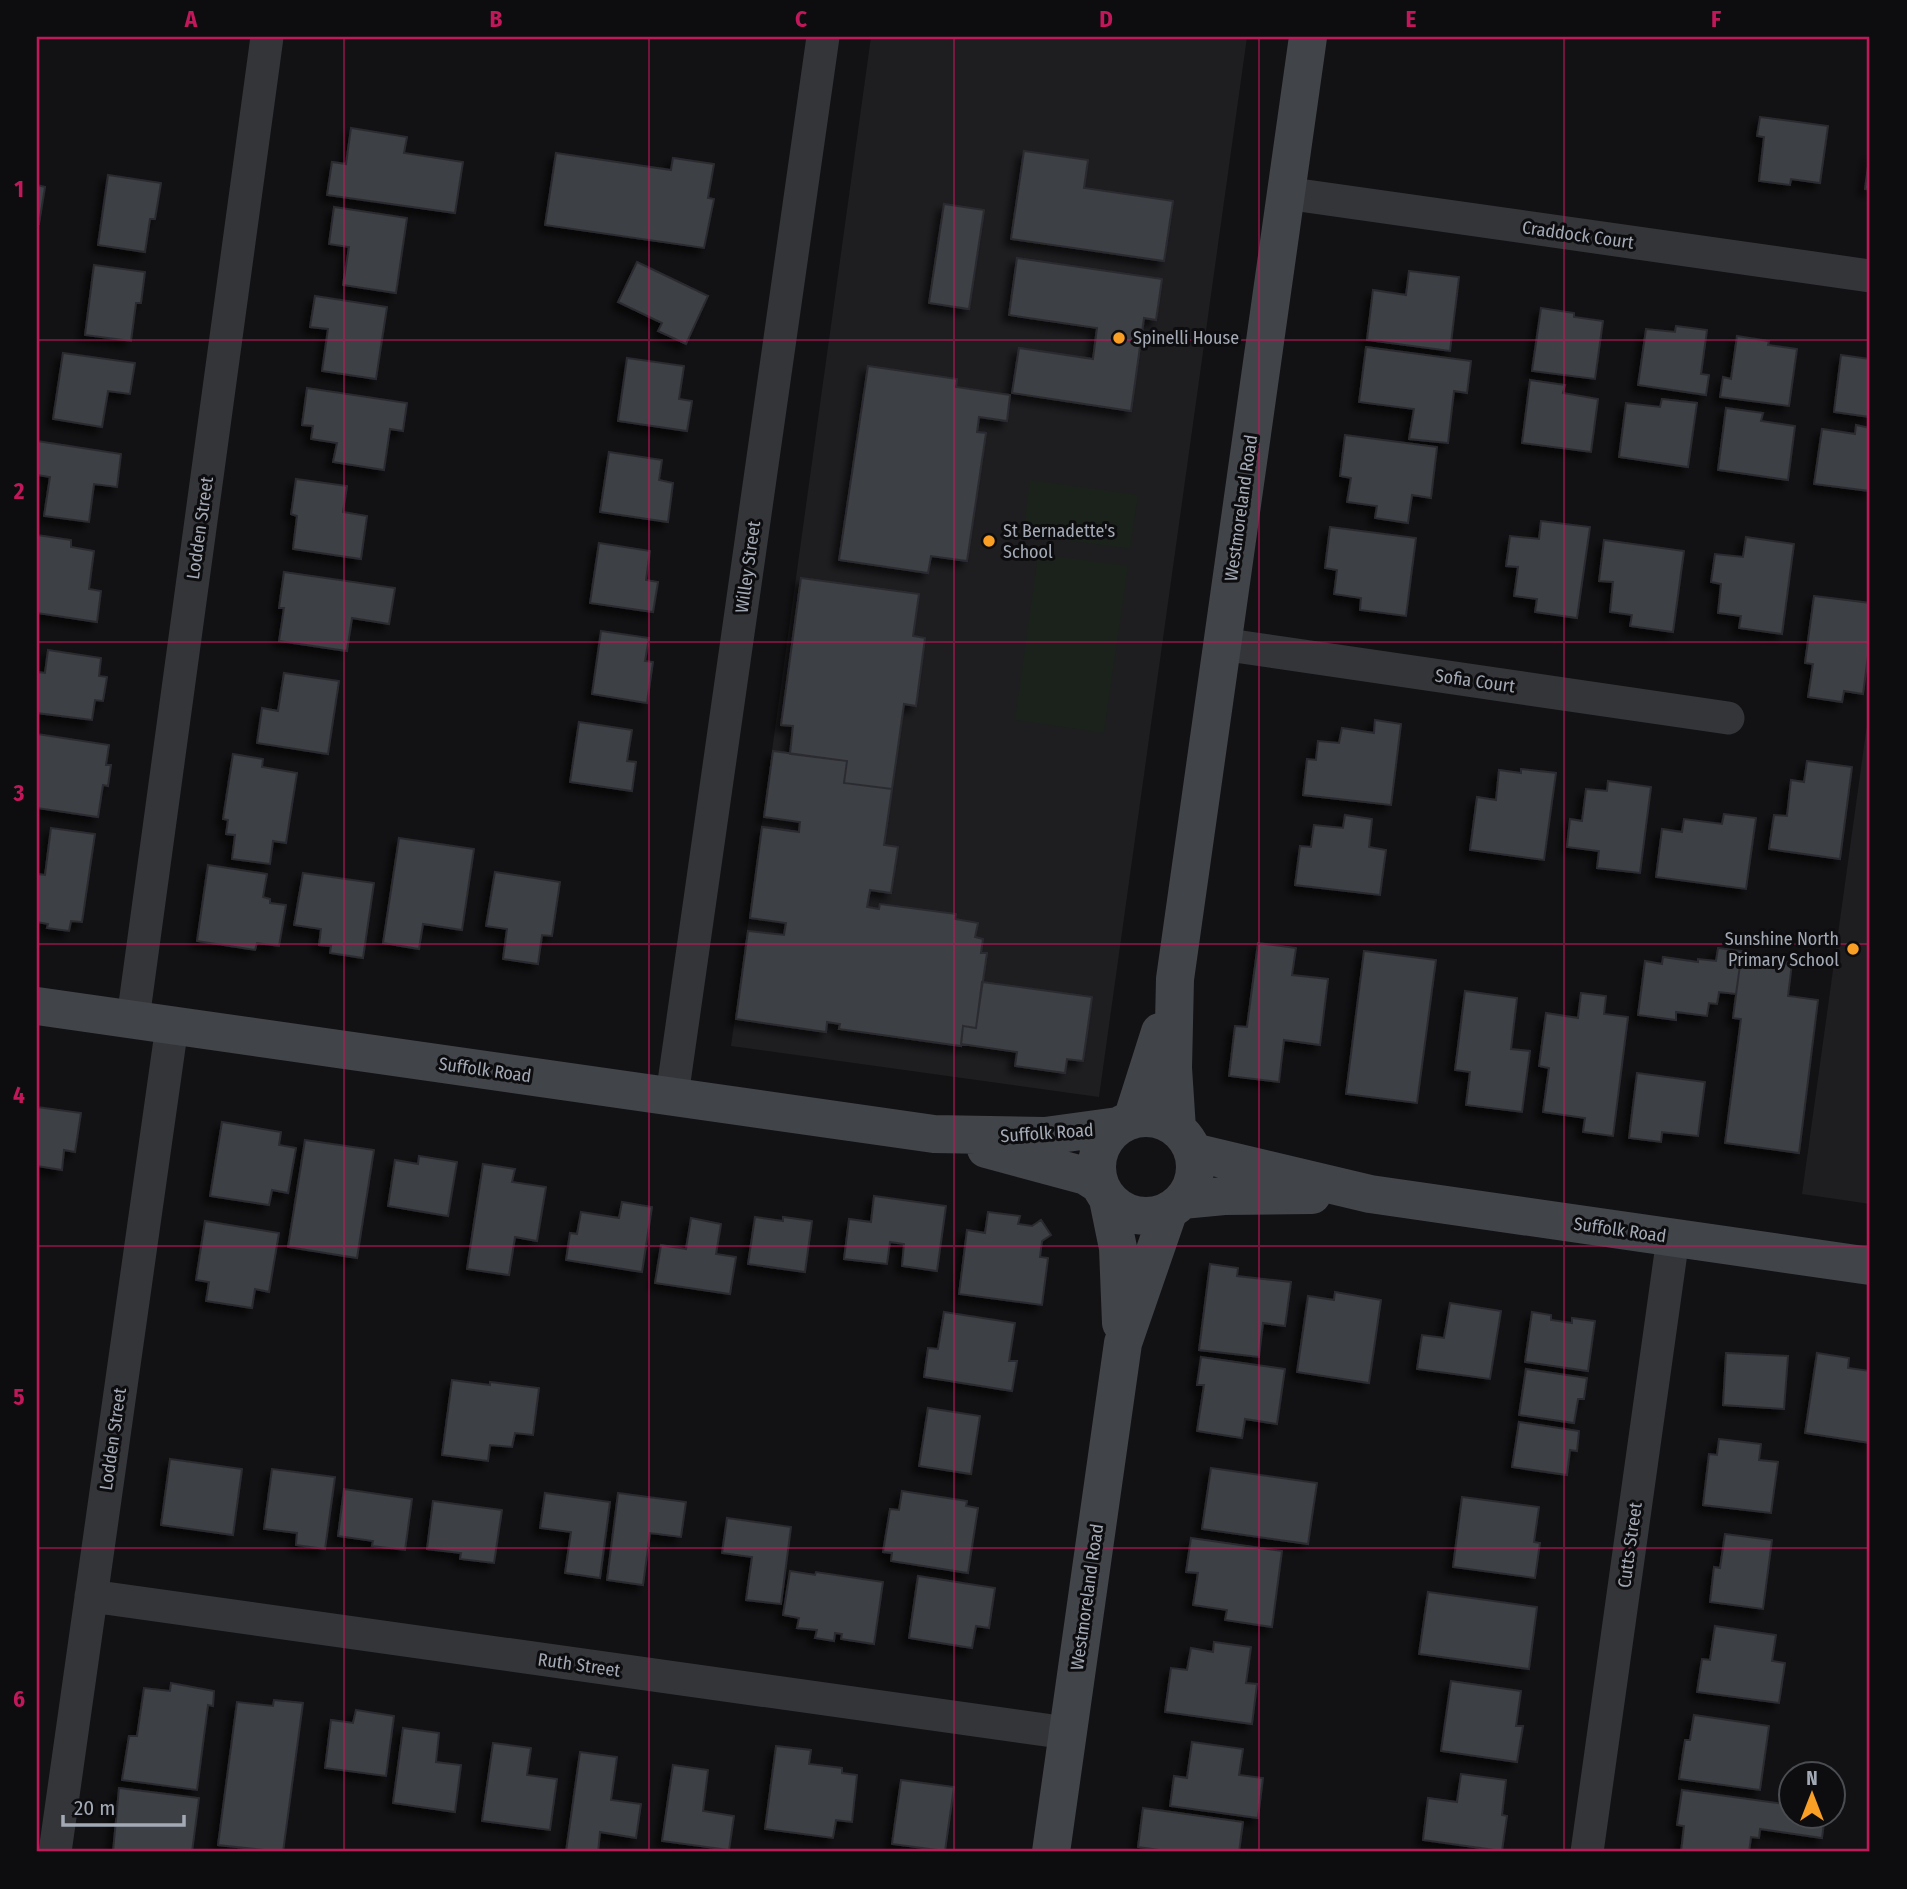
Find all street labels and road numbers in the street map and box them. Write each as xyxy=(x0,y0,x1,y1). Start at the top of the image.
street label: Craddock Court xyxy=(1521,216,1635,254)
street label: Westmoreland Road xyxy=(1220,433,1262,583)
street label: Lodden Street xyxy=(182,475,218,581)
street label: Willey Street xyxy=(731,519,765,614)
street label: Sofia Court xyxy=(1434,664,1517,698)
street label: Suffolk Road xyxy=(437,1053,533,1087)
street label: Suffolk Road xyxy=(1000,1119,1094,1147)
street label: Suffolk Road xyxy=(1572,1213,1668,1247)
street label: Lodden Street xyxy=(95,1386,131,1492)
street label: Cutts Street xyxy=(1613,1501,1647,1589)
street label: Westmoreland Road xyxy=(1066,1522,1108,1672)
street label: Ruth Street xyxy=(536,1648,622,1682)

